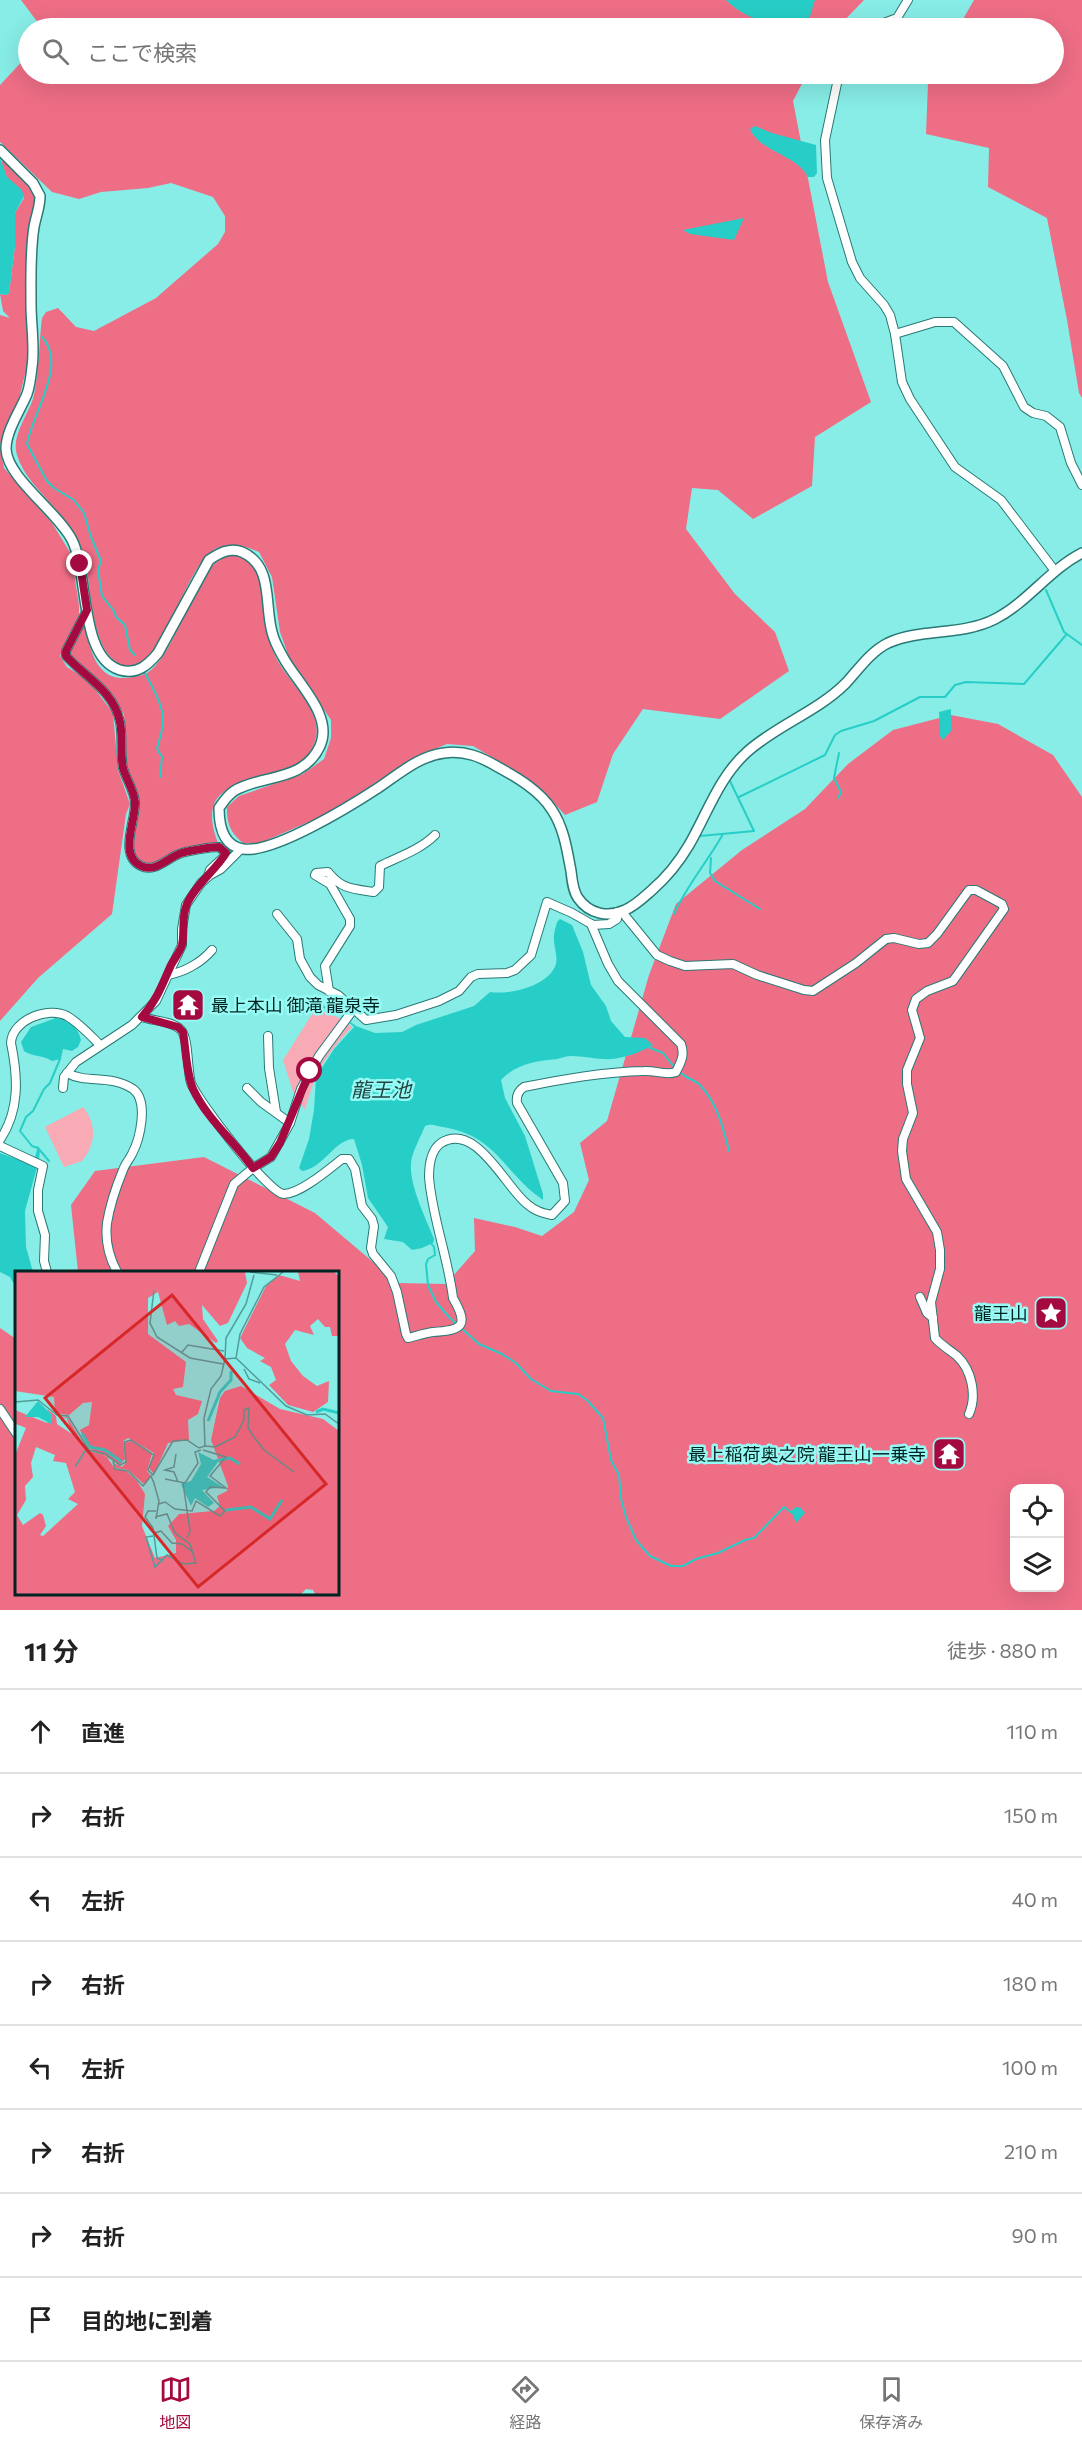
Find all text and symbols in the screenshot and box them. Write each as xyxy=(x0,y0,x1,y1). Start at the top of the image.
search box xyxy=(18,18,1064,84)
icon: search xyxy=(39,35,72,68)
text: ここで検索 xyxy=(87,39,197,66)
route end xyxy=(66,550,92,576)
temple icon: 最上本山 御滝 龍泉寺 xyxy=(170,987,206,1023)
place label: 最上本山 御滝 龍泉寺 xyxy=(211,994,380,1016)
route start xyxy=(296,1057,322,1083)
water label: 龍王池 xyxy=(351,1077,413,1101)
inset map xyxy=(15,1271,339,1595)
place icon: 龍王山 xyxy=(1033,1295,1069,1331)
place label: 龍王山 xyxy=(974,1302,1028,1324)
temple icon: 最上稲荷奥之院 龍王山一乗寺 xyxy=(931,1436,967,1472)
place label: 最上稲荷奥之院 龍王山一乗寺 xyxy=(689,1443,926,1465)
map controls xyxy=(1010,1484,1064,1592)
button: locate xyxy=(1010,1484,1064,1538)
button: layers xyxy=(1010,1538,1064,1592)
text: 11 分 xyxy=(24,1635,79,1666)
text: 徒歩 · 880 m xyxy=(947,1638,1058,1662)
icon: ahead xyxy=(24,1715,57,1748)
text: 直進 xyxy=(81,1719,125,1746)
text: 110 m xyxy=(1007,1719,1058,1743)
icon: right xyxy=(24,1799,57,1832)
text: 右折 xyxy=(81,1803,125,1830)
text: 150 m xyxy=(1004,1803,1058,1827)
icon: left xyxy=(24,1883,57,1916)
text: 左折 xyxy=(81,1887,125,1914)
text: 40 m xyxy=(1012,1887,1058,1911)
icon: right xyxy=(24,1967,57,2000)
text: 右折 xyxy=(81,1971,125,1998)
text: 180 m xyxy=(1003,1971,1058,1995)
icon: left xyxy=(24,2051,57,2084)
text: 左折 xyxy=(81,2055,125,2082)
text: 100 m xyxy=(1002,2055,1058,2079)
icon: right xyxy=(24,2135,57,2168)
text: 右折 xyxy=(81,2139,125,2166)
text: 210 m xyxy=(1004,2139,1058,2163)
icon: right xyxy=(24,2219,57,2252)
text: 右折 xyxy=(81,2223,125,2250)
text: 90 m xyxy=(1012,2223,1058,2247)
icon: arrive xyxy=(24,2303,57,2336)
text: 目的地に到着 xyxy=(81,2307,213,2334)
tab: 地図 xyxy=(159,2373,192,2433)
tab: 経路 xyxy=(509,2373,542,2433)
tab: 保存済み xyxy=(859,2373,923,2433)

